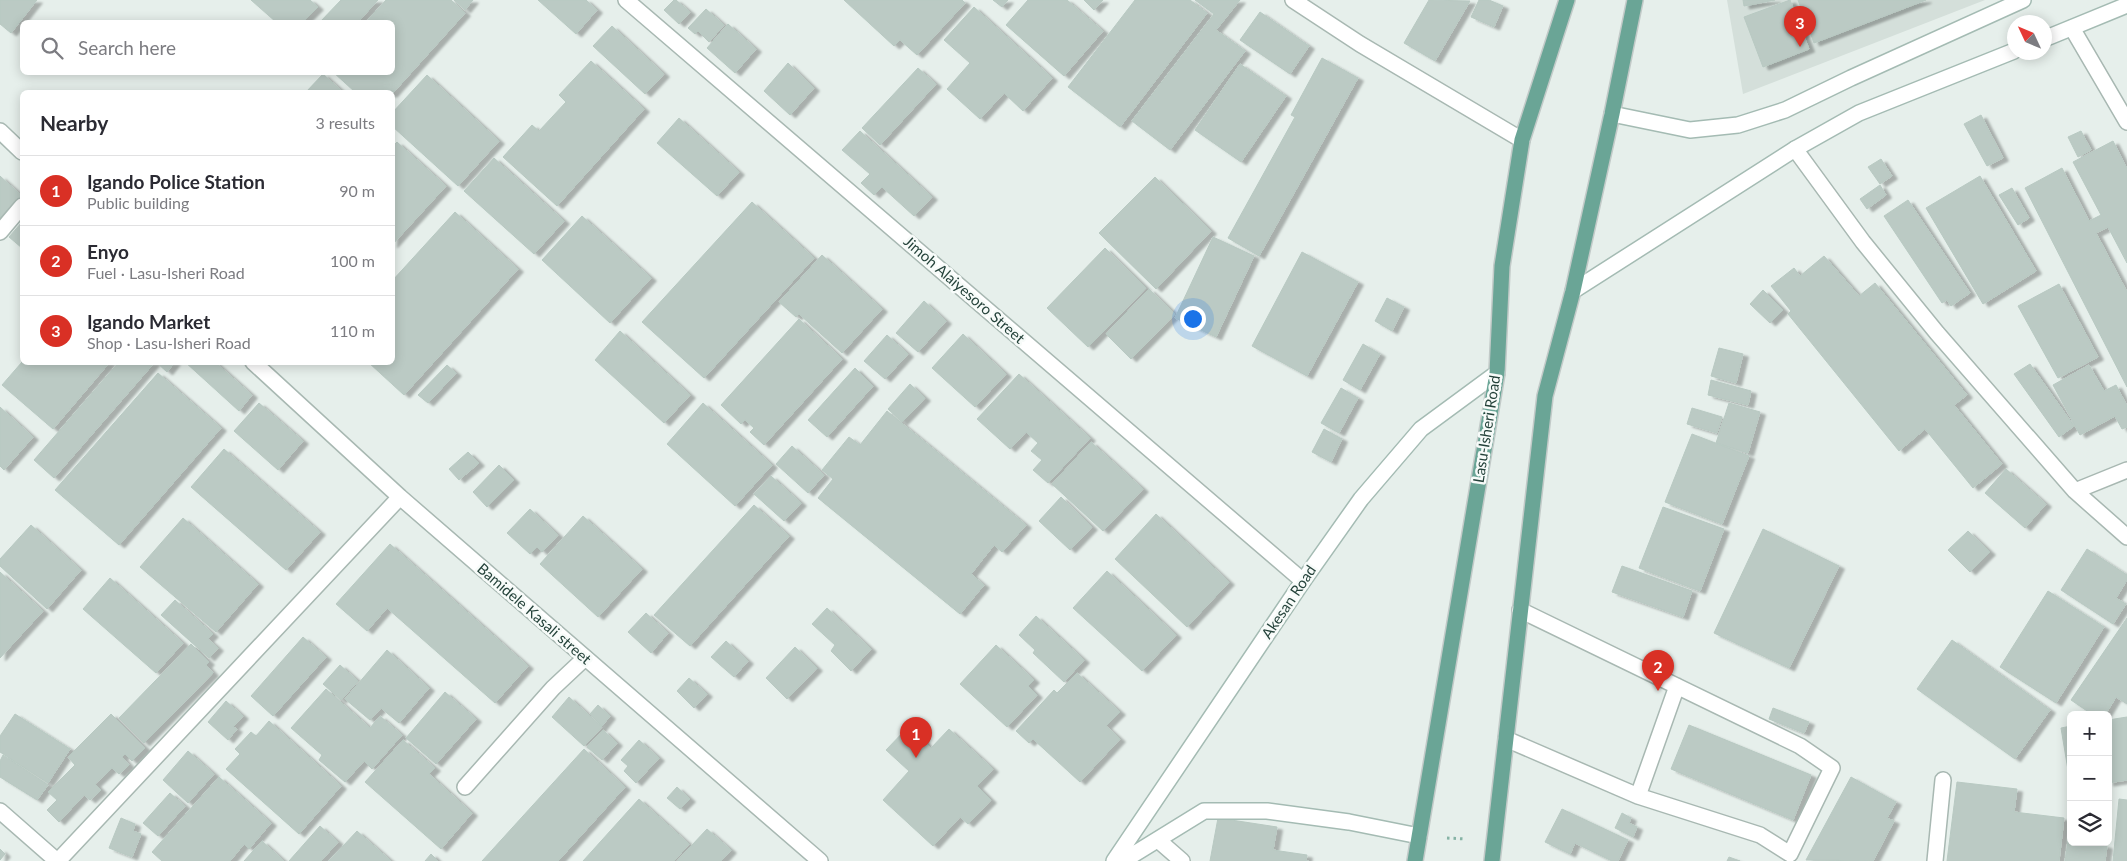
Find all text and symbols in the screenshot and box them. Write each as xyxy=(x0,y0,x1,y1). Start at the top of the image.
pin: 3 xyxy=(1784,6,1816,47)
north arrow xyxy=(2007,15,2052,60)
search box xyxy=(20,20,395,75)
icon: search xyxy=(38,34,66,62)
text: Search here xyxy=(78,36,176,59)
text: Nearby xyxy=(40,110,108,135)
text: 3 results xyxy=(315,113,375,132)
text: Igando Police Station xyxy=(87,170,265,193)
text: 1 xyxy=(51,181,61,200)
text: 90 m xyxy=(339,181,375,200)
text: Public building xyxy=(87,193,189,212)
street label: Jimoh Alaiyesoro Street xyxy=(900,232,1029,347)
text: Enyo xyxy=(87,240,129,263)
text: 2 xyxy=(51,251,61,270)
text: 100 m xyxy=(330,251,375,270)
text: Fuel · Lasu-Isheri Road xyxy=(87,263,245,282)
your location xyxy=(1180,306,1206,332)
text: Igando Market xyxy=(87,310,210,333)
text: 3 xyxy=(51,321,61,340)
text: 110 m xyxy=(330,321,375,340)
text: Shop · Lasu-Isheri Road xyxy=(87,333,251,352)
street label: Lasu-Isheri Road xyxy=(1469,374,1503,484)
street label: Bamidele Kasali street xyxy=(474,559,596,668)
street label: Akesan Road xyxy=(1257,561,1319,642)
pin: 2 xyxy=(1642,650,1674,691)
map controls xyxy=(2067,711,2112,846)
button: + xyxy=(2067,711,2112,756)
pin: 1 xyxy=(900,717,932,758)
button: − xyxy=(2067,756,2112,801)
button: layers xyxy=(2067,801,2112,846)

